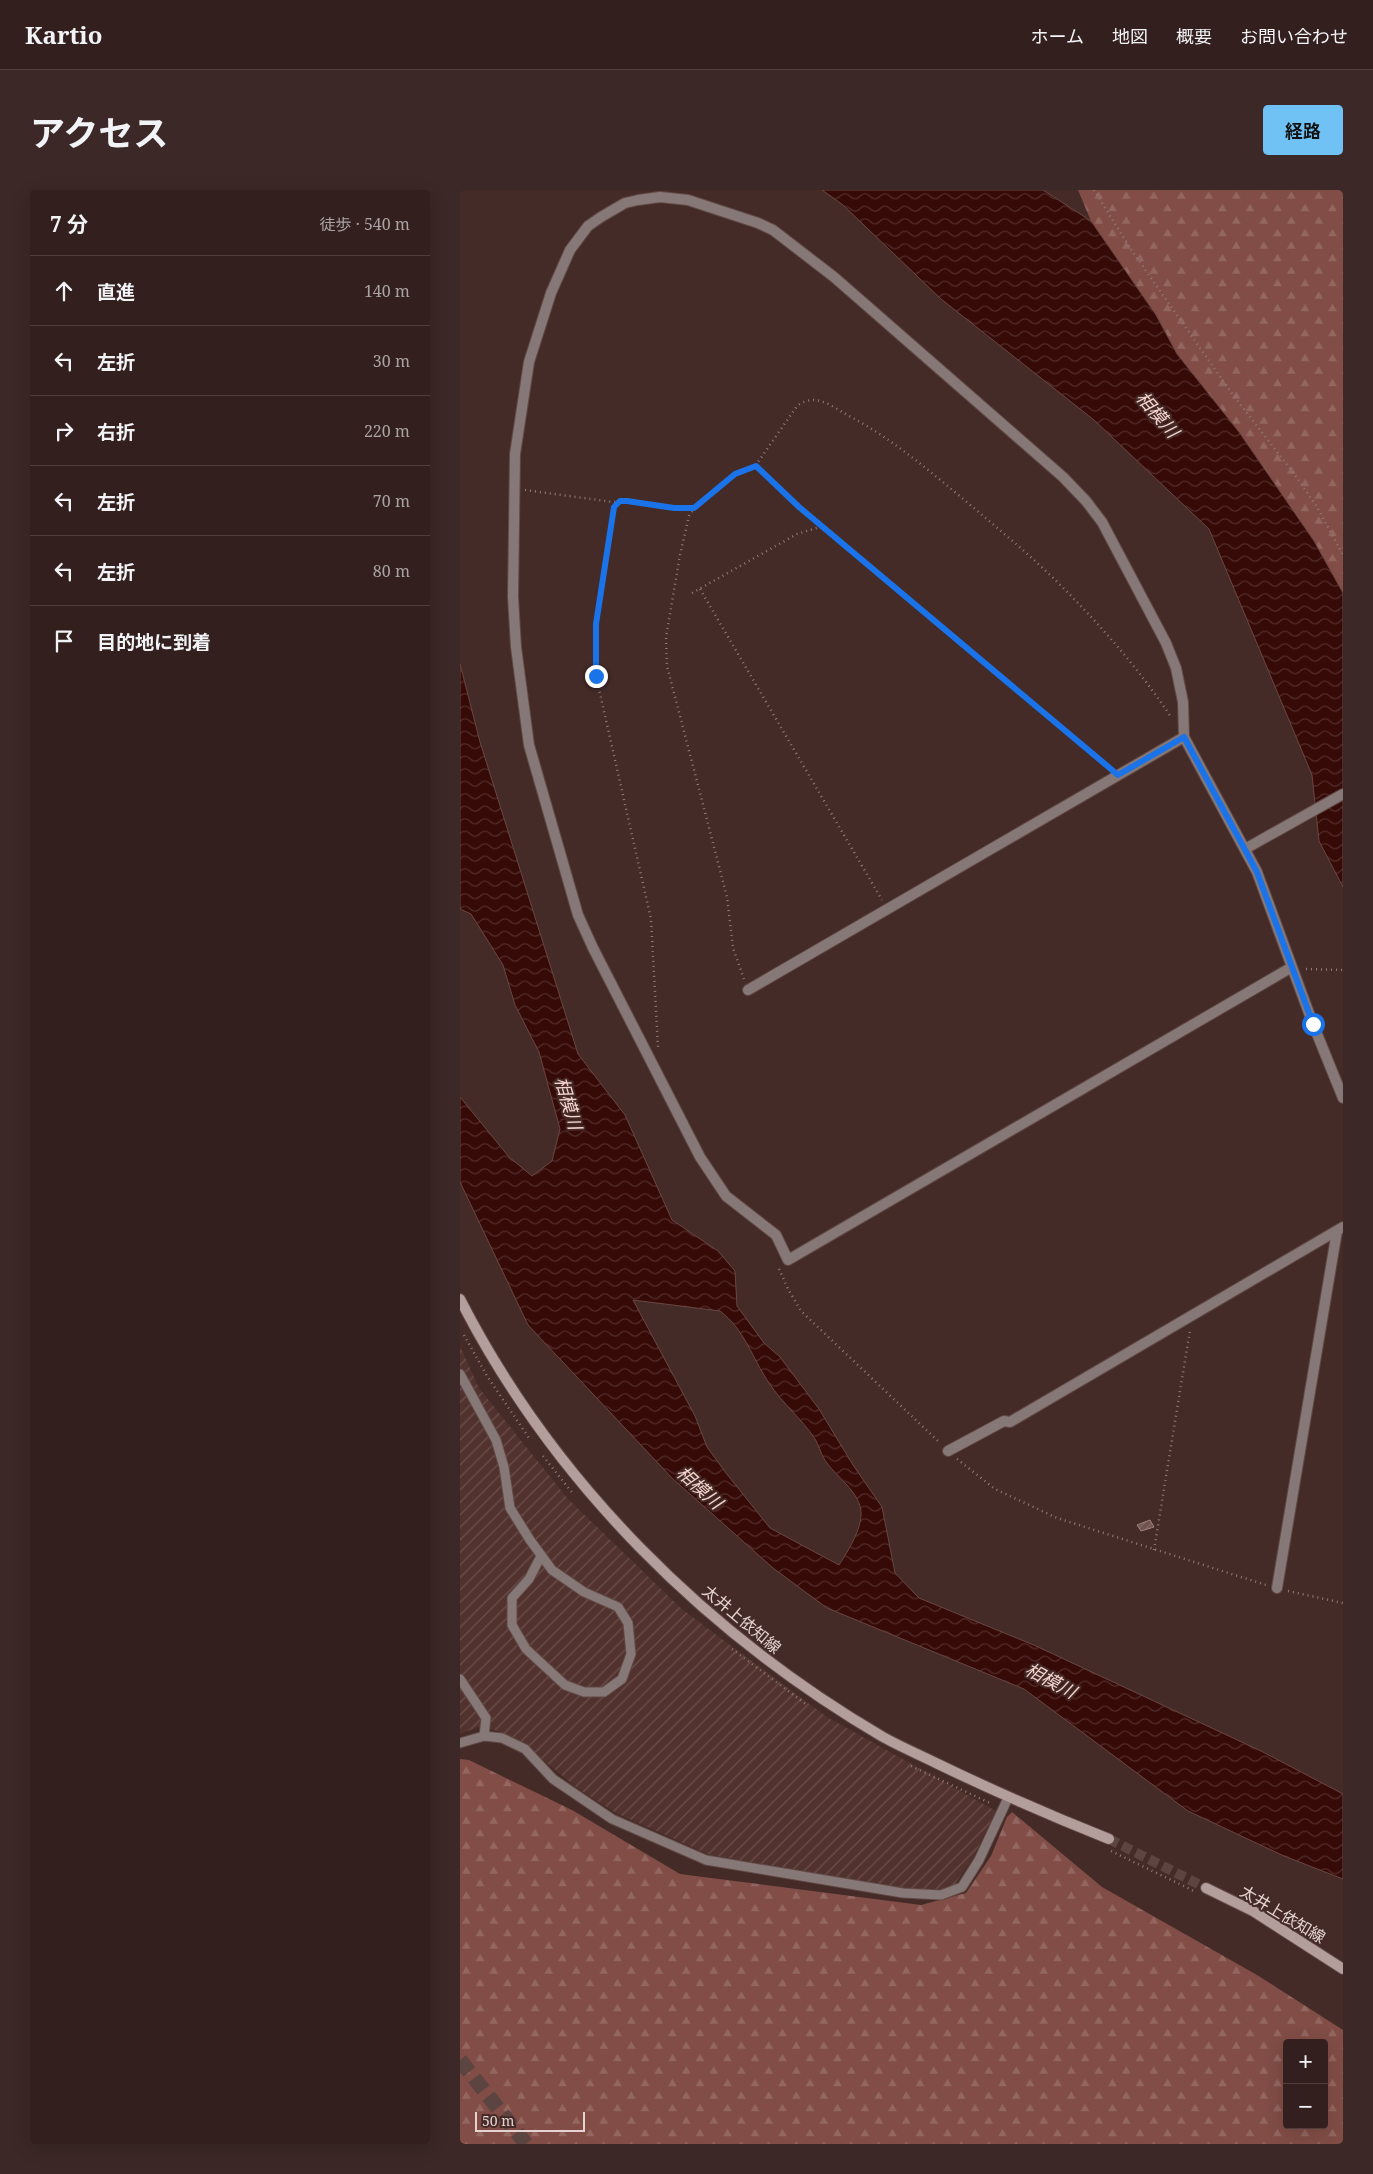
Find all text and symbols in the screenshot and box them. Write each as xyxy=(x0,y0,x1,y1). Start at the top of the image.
text: Kartio xyxy=(25,18,102,51)
text: ホーム xyxy=(1031,24,1084,48)
text: 地図 xyxy=(1112,24,1148,48)
text: 概要 xyxy=(1176,24,1212,48)
text: お問い合わせ xyxy=(1240,24,1348,48)
button: 経路 xyxy=(1263,105,1343,155)
text: アクセス xyxy=(30,109,168,156)
text: 7 分 xyxy=(50,210,88,238)
text: 徒歩 · 540 m xyxy=(320,213,410,235)
icon: ahead xyxy=(50,277,78,305)
text: 直進 xyxy=(97,279,135,305)
text: 140 m xyxy=(364,280,410,302)
icon: left xyxy=(50,347,78,375)
text: 左折 xyxy=(97,349,135,375)
text: 30 m xyxy=(373,350,410,372)
water label: 相模川 xyxy=(1131,386,1186,444)
icon: right xyxy=(50,417,78,445)
text: 右折 xyxy=(97,419,135,445)
text: 220 m xyxy=(364,420,410,442)
icon: left xyxy=(50,487,78,515)
text: 左折 xyxy=(97,489,135,515)
text: 70 m xyxy=(373,490,410,512)
icon: left xyxy=(50,557,78,585)
text: 左折 xyxy=(97,559,135,585)
text: 80 m xyxy=(373,560,410,582)
icon: arrive xyxy=(50,627,78,655)
text: 目的地に到着 xyxy=(97,629,211,655)
route end xyxy=(585,665,608,688)
route start xyxy=(1302,1013,1325,1036)
water label: 相模川 xyxy=(550,1074,589,1134)
water label: 相模川 xyxy=(672,1460,730,1515)
street label: 太井上依知線 xyxy=(698,1580,786,1658)
water label: 相模川 xyxy=(1022,1657,1082,1704)
street label: 太井上依知線 xyxy=(1236,1880,1330,1948)
map controls xyxy=(1283,2039,1328,2129)
button: + xyxy=(1283,2039,1328,2084)
button: − xyxy=(1283,2084,1328,2129)
scale bar xyxy=(475,2109,585,2132)
text: 50 m xyxy=(482,2111,515,2130)

